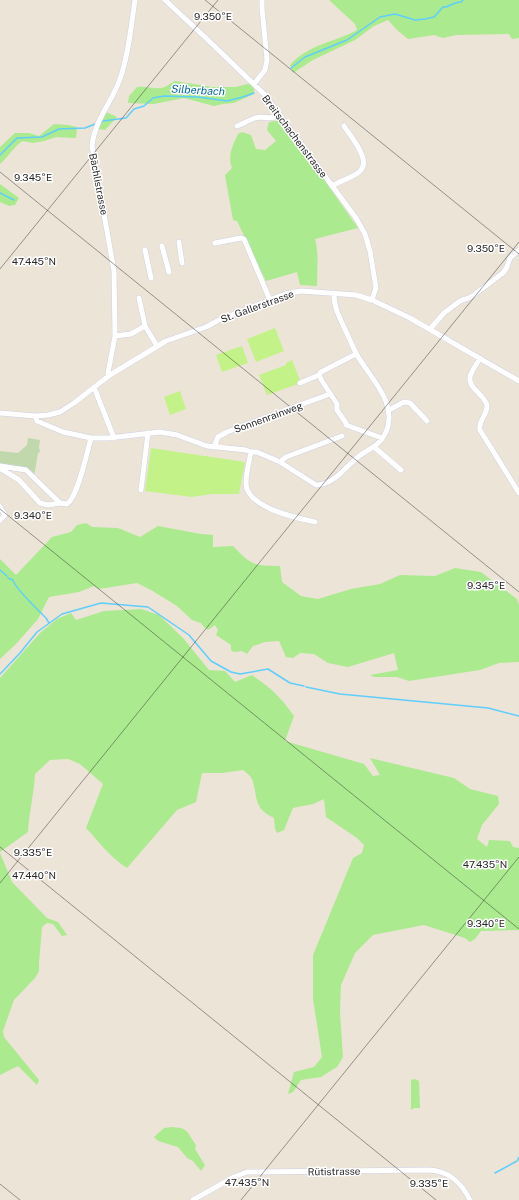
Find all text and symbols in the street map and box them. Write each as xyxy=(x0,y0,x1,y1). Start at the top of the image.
text: 9.350°E xyxy=(194,10,232,22)
water label: Silberbach xyxy=(171,83,225,97)
street label: Breitschachenstrasse xyxy=(260,92,330,180)
street label: Bächlistrasse xyxy=(87,152,111,216)
text: 9.345°E xyxy=(14,171,52,183)
text: 9.350°E xyxy=(467,242,505,254)
text: 47.445°N xyxy=(12,255,56,267)
street label: St. Gallerstrasse xyxy=(219,287,295,325)
street label: Sonnenrainweg xyxy=(232,399,304,435)
text: 9.340°E xyxy=(14,509,52,521)
text: 9.345°E xyxy=(467,579,505,591)
text: 9.335°E xyxy=(14,846,52,858)
text: 47.435°N xyxy=(463,858,507,870)
text: 47.440°N xyxy=(12,869,56,881)
text: 9.340°E xyxy=(467,917,505,929)
street label: Rütistrasse xyxy=(308,1165,361,1177)
text: 47.435°N xyxy=(225,1176,269,1188)
text: 9.335°E xyxy=(410,1177,448,1189)

